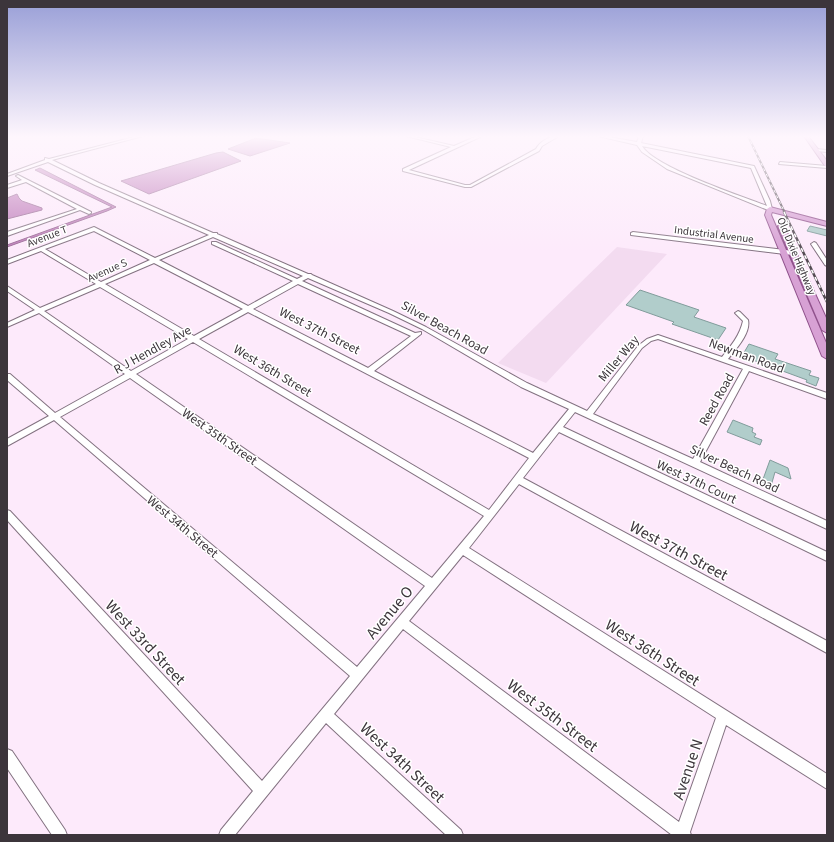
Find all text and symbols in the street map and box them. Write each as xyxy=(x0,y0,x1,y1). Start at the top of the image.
street label: Old Dixie Highway xyxy=(773,215,820,297)
street label: Avenue T xyxy=(25,222,70,251)
street label: Industrial Avenue xyxy=(673,222,755,247)
street label: Avenue S xyxy=(85,255,130,286)
street label: Silver Beach Road xyxy=(398,296,491,359)
street label: West 37th Street xyxy=(276,303,364,359)
street label: R J Hendley Ave xyxy=(111,321,194,379)
street label: Miller Way xyxy=(594,332,643,386)
street label: Newman Road xyxy=(706,334,787,378)
street label: West 36th Street xyxy=(230,340,316,402)
street label: Reed Road xyxy=(695,370,739,429)
street label: West 35th Street xyxy=(178,404,261,470)
street label: Silver Beach Road xyxy=(687,440,782,498)
street label: West 37th Court xyxy=(654,456,740,509)
street label: West 34th Street xyxy=(143,491,222,562)
street label: West 37th Street xyxy=(625,516,732,586)
street label: Avenue O xyxy=(361,581,418,644)
street label: West 33rd Street xyxy=(100,595,191,690)
street label: West 36th Street xyxy=(601,614,705,692)
street label: West 35th Street xyxy=(502,674,603,758)
street label: West 34th Street xyxy=(355,718,450,808)
street label: Avenue N xyxy=(667,736,709,803)

